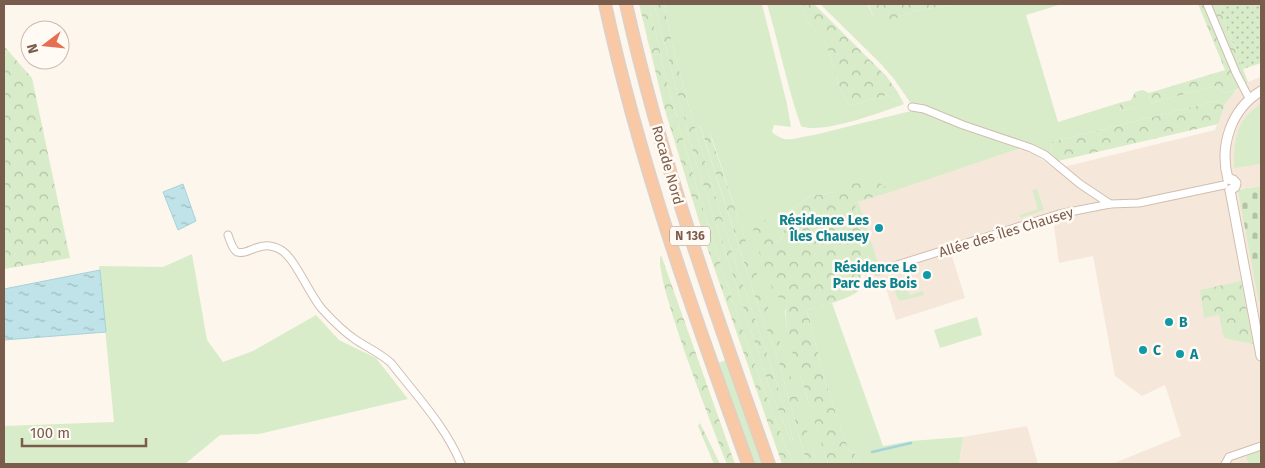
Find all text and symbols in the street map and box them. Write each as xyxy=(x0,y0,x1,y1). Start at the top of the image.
north arrow xyxy=(20,20,70,70)
text: N xyxy=(24,42,42,55)
street label: Rocade Nord xyxy=(648,124,687,207)
street label: Allée des Îles Chausey xyxy=(936,203,1076,261)
place label: Résidence Les Îles Chausey xyxy=(779,212,870,245)
marker: Résidence Les Îles Chausey xyxy=(873,222,885,234)
road number: N 136 xyxy=(670,227,710,246)
place label: Résidence Le Parc des Bois xyxy=(833,259,917,292)
marker: Résidence Le Parc des Bois xyxy=(921,269,933,281)
place label: B xyxy=(1179,314,1188,331)
marker: B xyxy=(1163,316,1175,328)
place label: C xyxy=(1153,342,1161,359)
marker: C xyxy=(1137,344,1149,356)
place label: A xyxy=(1189,346,1199,363)
marker: A xyxy=(1174,348,1186,360)
scale bar xyxy=(22,416,146,448)
text: 100 m xyxy=(30,424,70,442)

